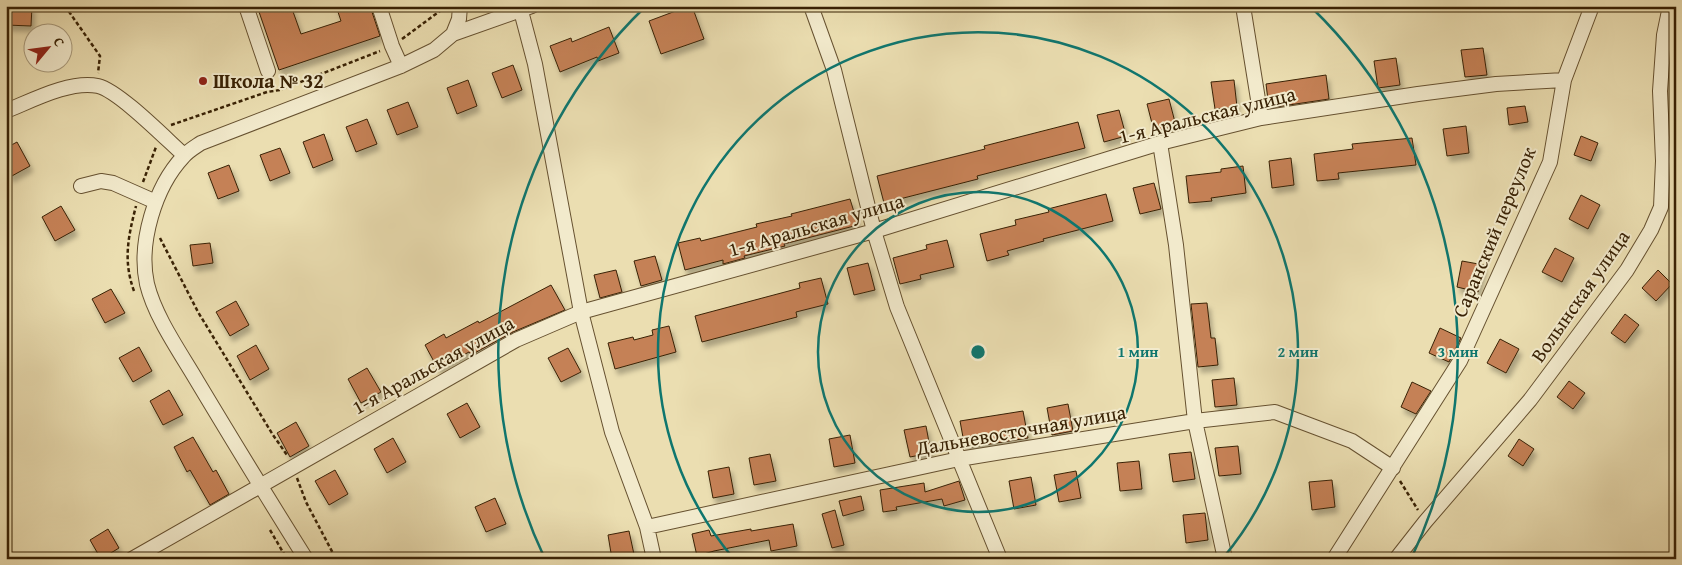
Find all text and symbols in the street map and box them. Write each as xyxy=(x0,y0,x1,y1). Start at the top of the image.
north arrow xyxy=(22,22,72,72)
text: С xyxy=(49,33,70,50)
place label: Школа № 32 xyxy=(213,66,324,95)
marker: Школа № 32 xyxy=(197,75,209,87)
street label: 1-я Аральская улица xyxy=(1115,78,1299,151)
street label: Саранский переулок xyxy=(1445,142,1543,321)
street label: 1-я Аральская улица xyxy=(725,185,907,263)
street label: Волынская улица xyxy=(1523,223,1636,368)
street label: 1-я Аральская улица xyxy=(346,308,519,421)
text: 1 мин xyxy=(1118,341,1159,362)
text: 2 мин xyxy=(1278,341,1319,362)
text: 3 мин xyxy=(1438,341,1479,362)
centre of rings xyxy=(969,343,987,361)
street label: Дальневосточная улица xyxy=(913,397,1129,462)

